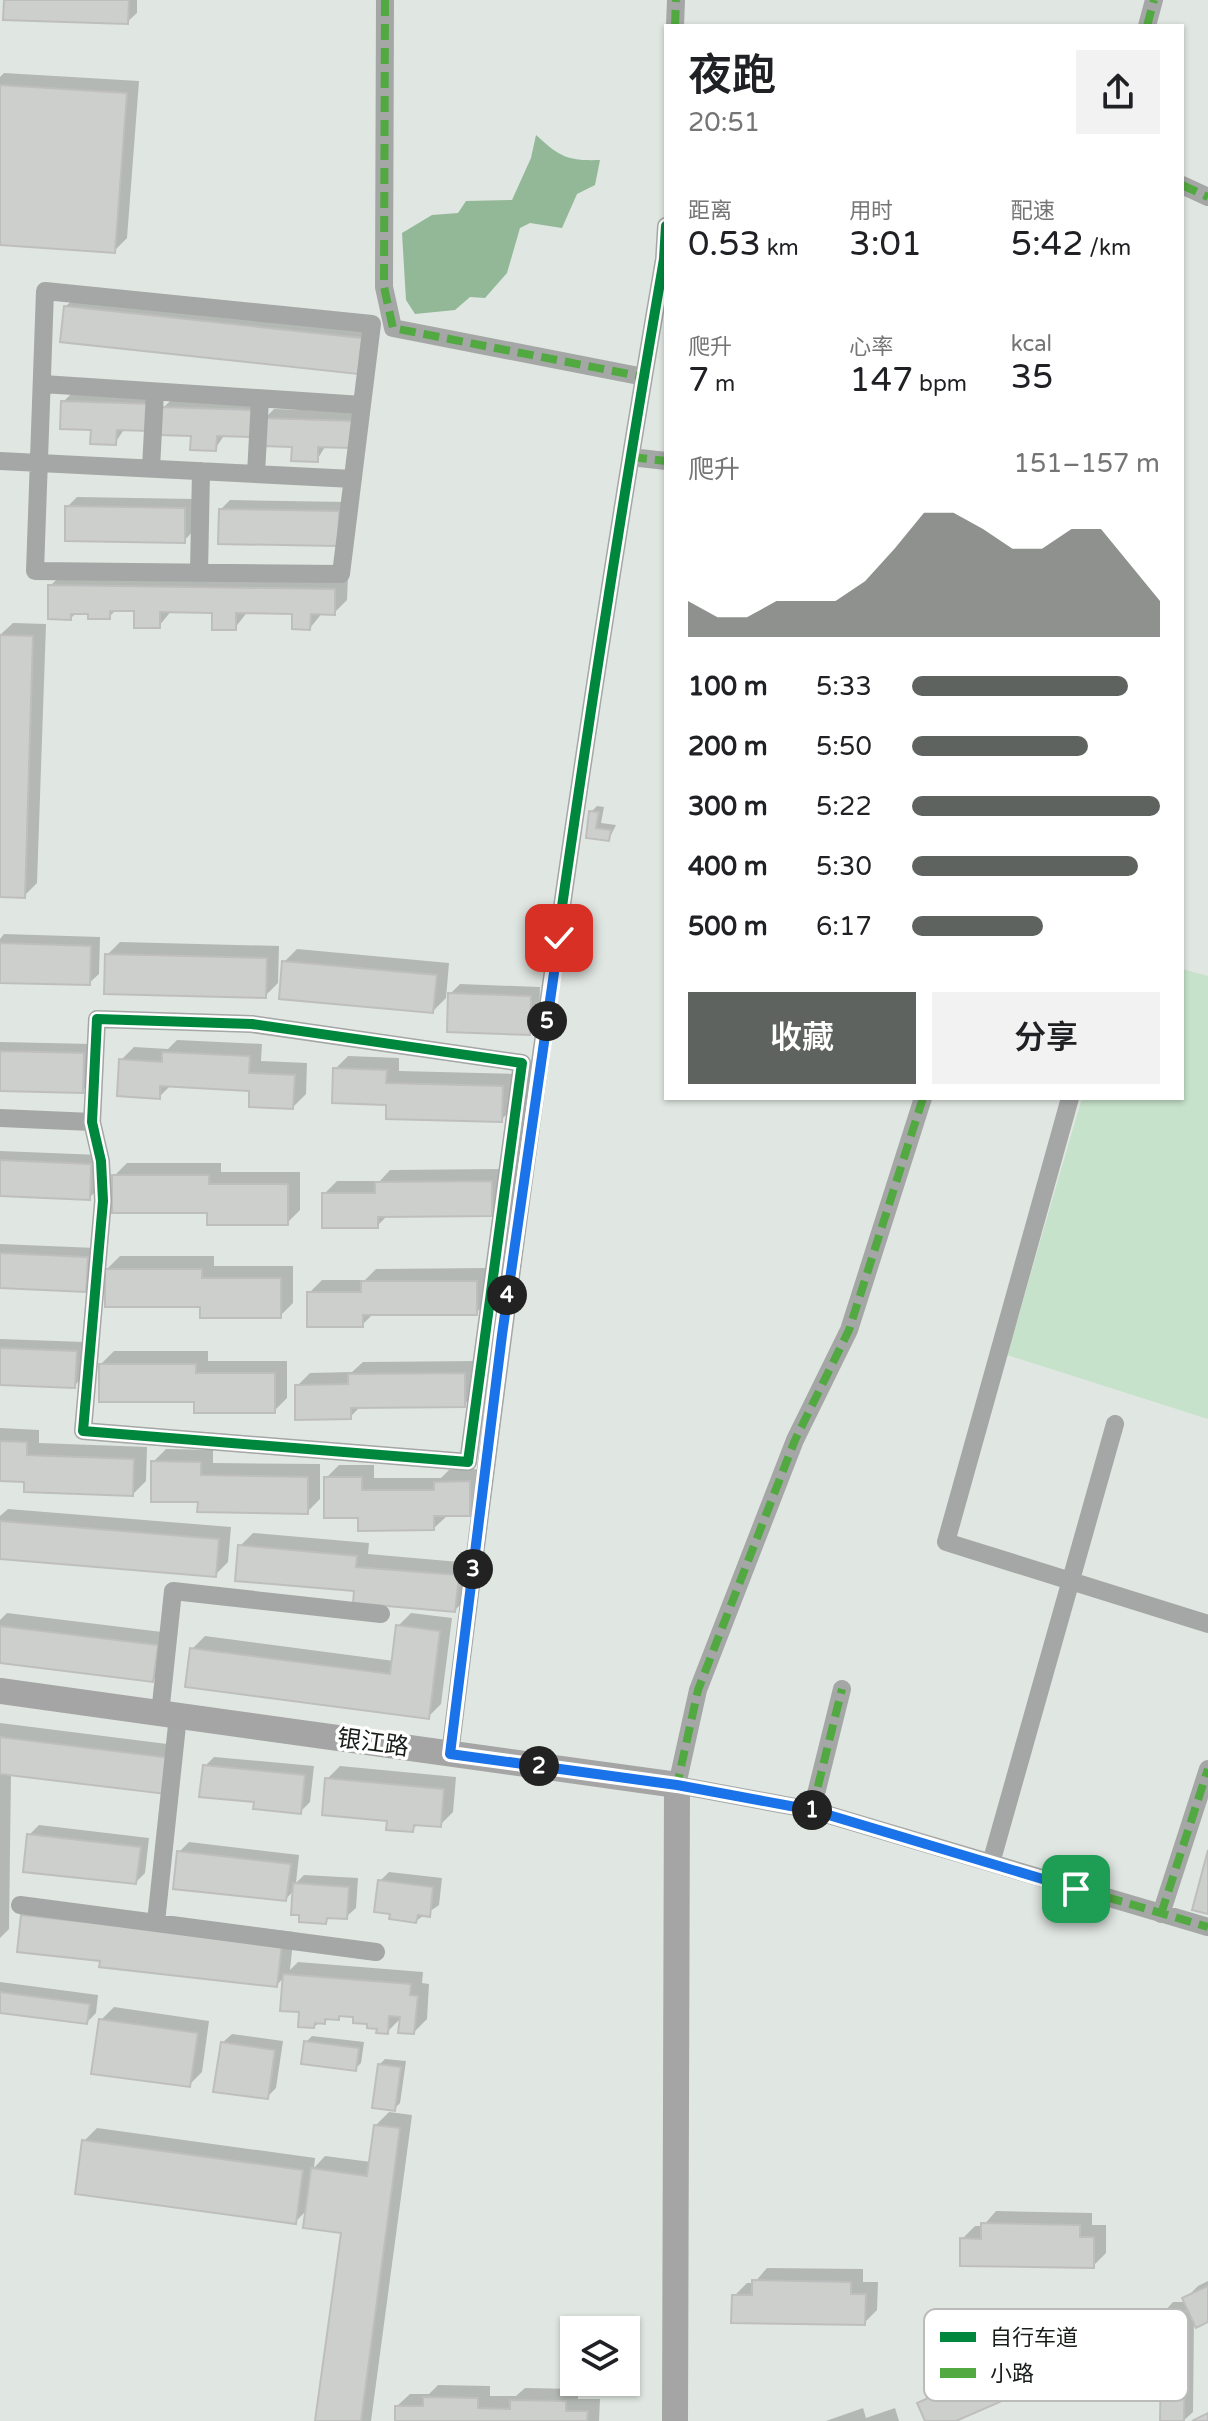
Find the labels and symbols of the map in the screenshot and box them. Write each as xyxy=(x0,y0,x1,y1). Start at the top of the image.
pin xyxy=(525,904,593,972)
pin: 5 xyxy=(527,1001,567,1041)
pin: 4 xyxy=(487,1275,527,1315)
pin: 3 xyxy=(453,1549,493,1589)
street label: 银江路 xyxy=(335,1724,411,1762)
pin: 2 xyxy=(519,1746,559,1786)
pin: 1 xyxy=(792,1790,832,1830)
pin xyxy=(1042,1855,1110,1923)
legend xyxy=(924,2309,1188,2401)
text: 自行车道 xyxy=(990,2325,1078,2351)
text: 小路 xyxy=(990,2361,1034,2387)

